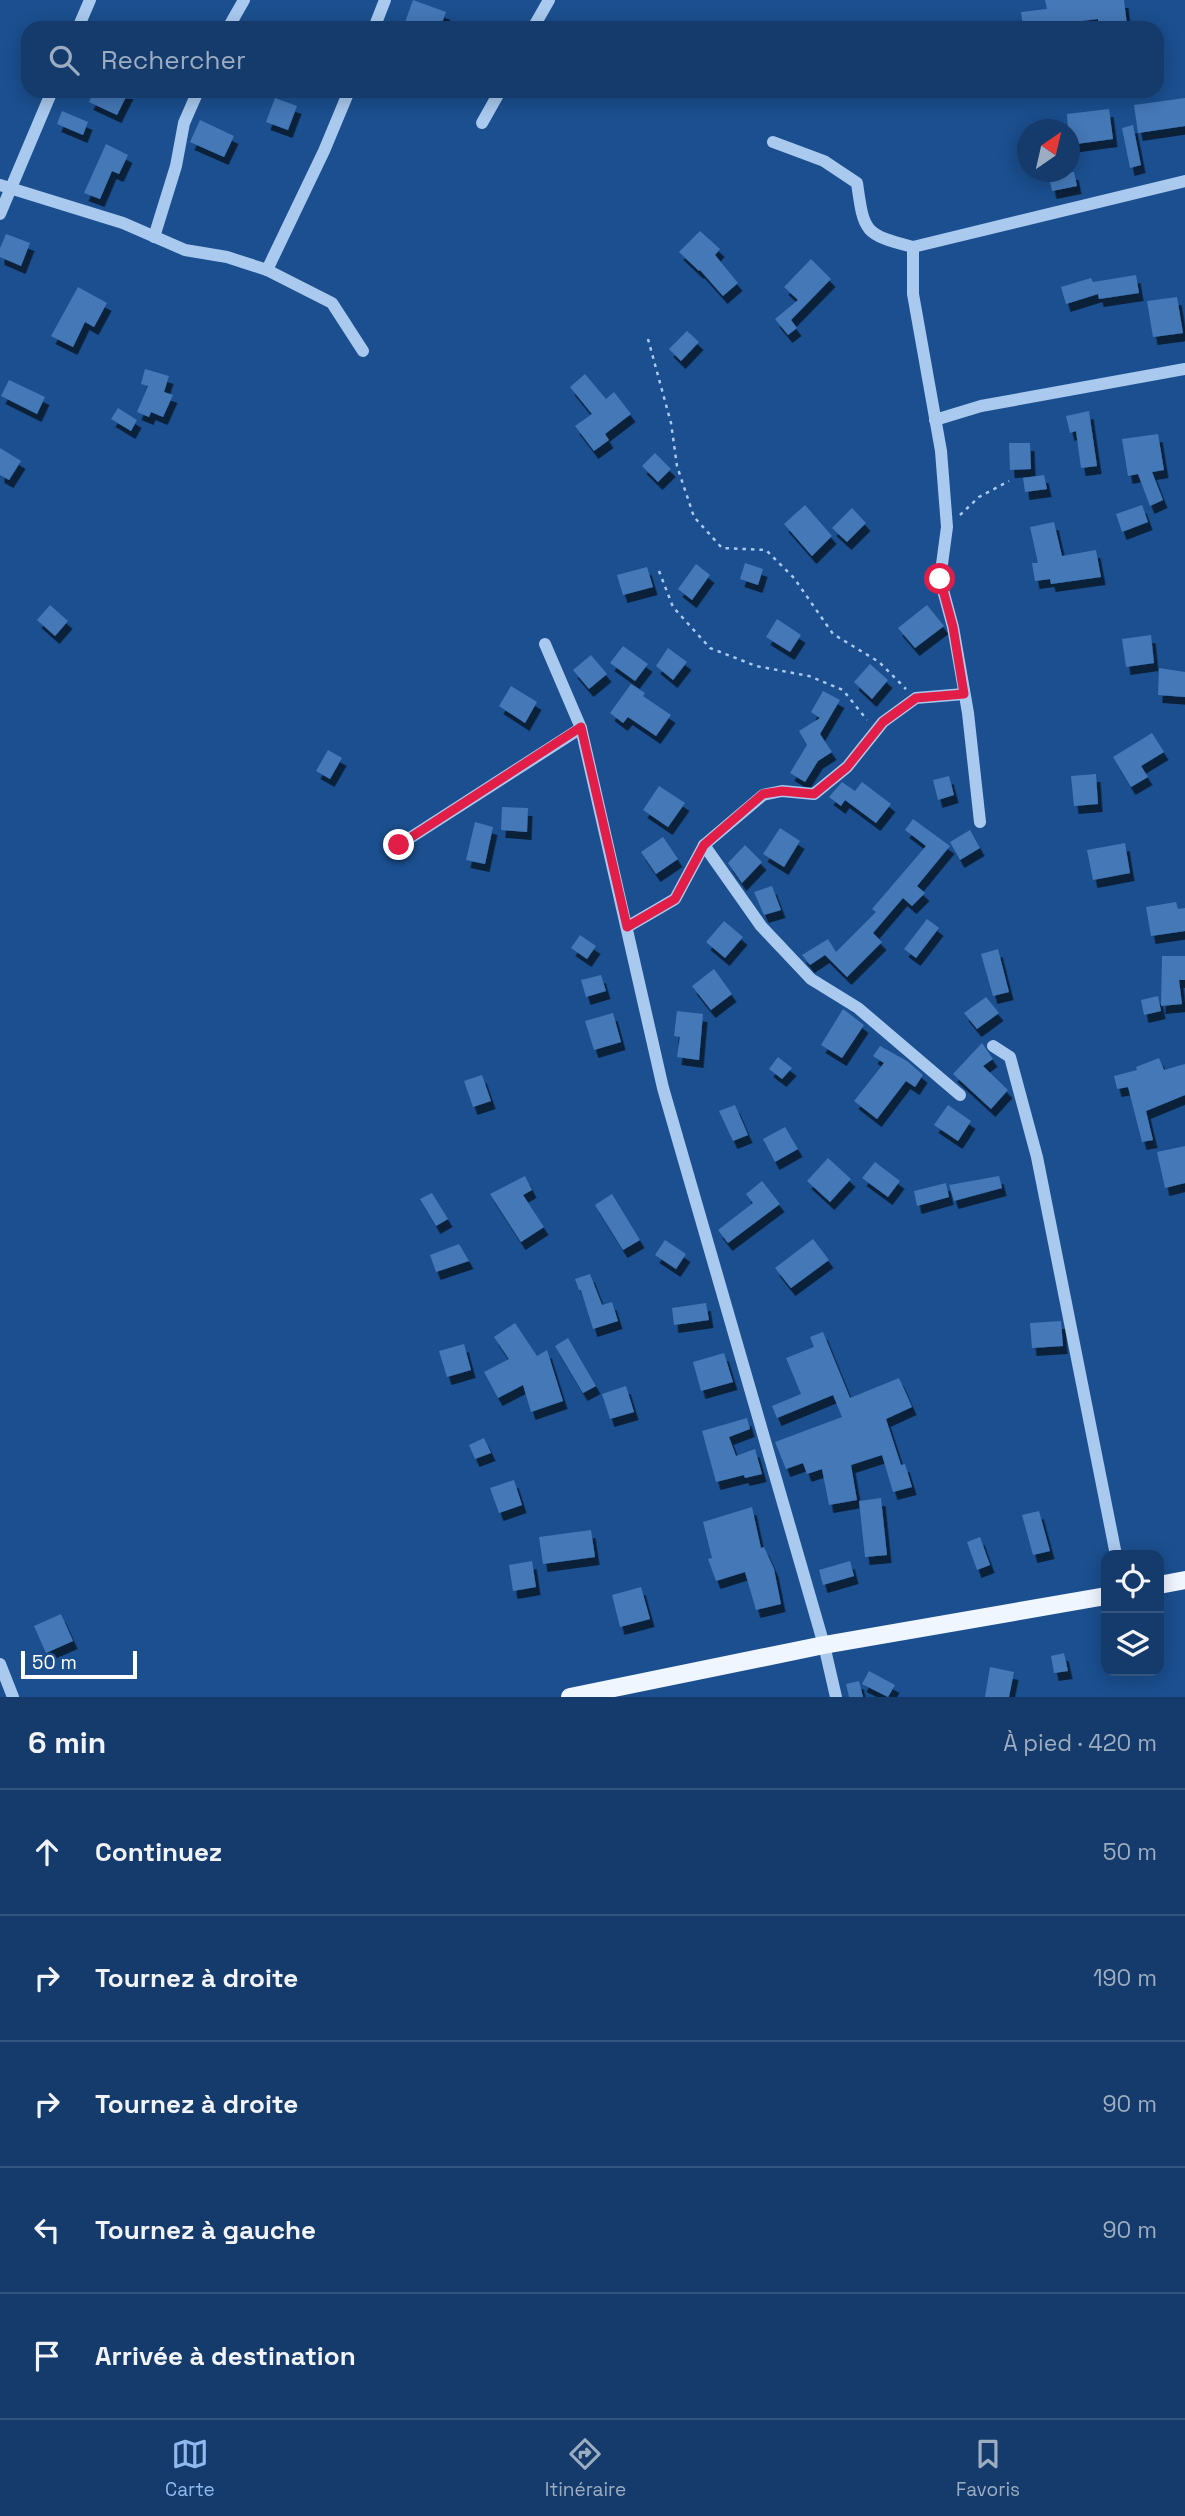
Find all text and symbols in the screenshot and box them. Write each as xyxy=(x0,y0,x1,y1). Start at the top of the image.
search box xyxy=(21,21,1164,98)
icon: search xyxy=(45,41,83,79)
text: Rechercher xyxy=(101,43,246,77)
north arrow xyxy=(1017,119,1080,182)
route start xyxy=(924,563,955,594)
route end xyxy=(383,829,414,860)
map controls xyxy=(1101,1550,1164,1676)
button: locate xyxy=(1101,1550,1164,1613)
button: layers xyxy=(1101,1613,1164,1676)
scale bar xyxy=(21,1648,136,1680)
text: 50 m xyxy=(32,1650,77,1675)
text: 6 min xyxy=(28,1723,106,1762)
text: À pied · 420 m xyxy=(1003,1728,1157,1758)
icon: ahead xyxy=(28,1833,66,1871)
text: Continuez xyxy=(95,1835,222,1869)
text: 50 m xyxy=(1103,1837,1157,1867)
icon: right xyxy=(28,1959,66,1997)
text: Tournez à droite xyxy=(95,1961,298,1995)
text: 190 m xyxy=(1093,1963,1157,1993)
icon: right xyxy=(28,2085,66,2123)
text: Tournez à droite xyxy=(95,2087,298,2121)
text: 90 m xyxy=(1102,2089,1157,2119)
icon: left xyxy=(28,2211,66,2249)
text: Tournez à gauche xyxy=(95,2213,316,2247)
text: 90 m xyxy=(1102,2215,1157,2245)
icon: arrive xyxy=(28,2337,66,2375)
text: Arrivée à destination xyxy=(95,2339,356,2373)
tab: Carte xyxy=(165,2435,215,2502)
tab: Itinéraire xyxy=(545,2435,626,2502)
tab: Favoris xyxy=(956,2435,1020,2502)

